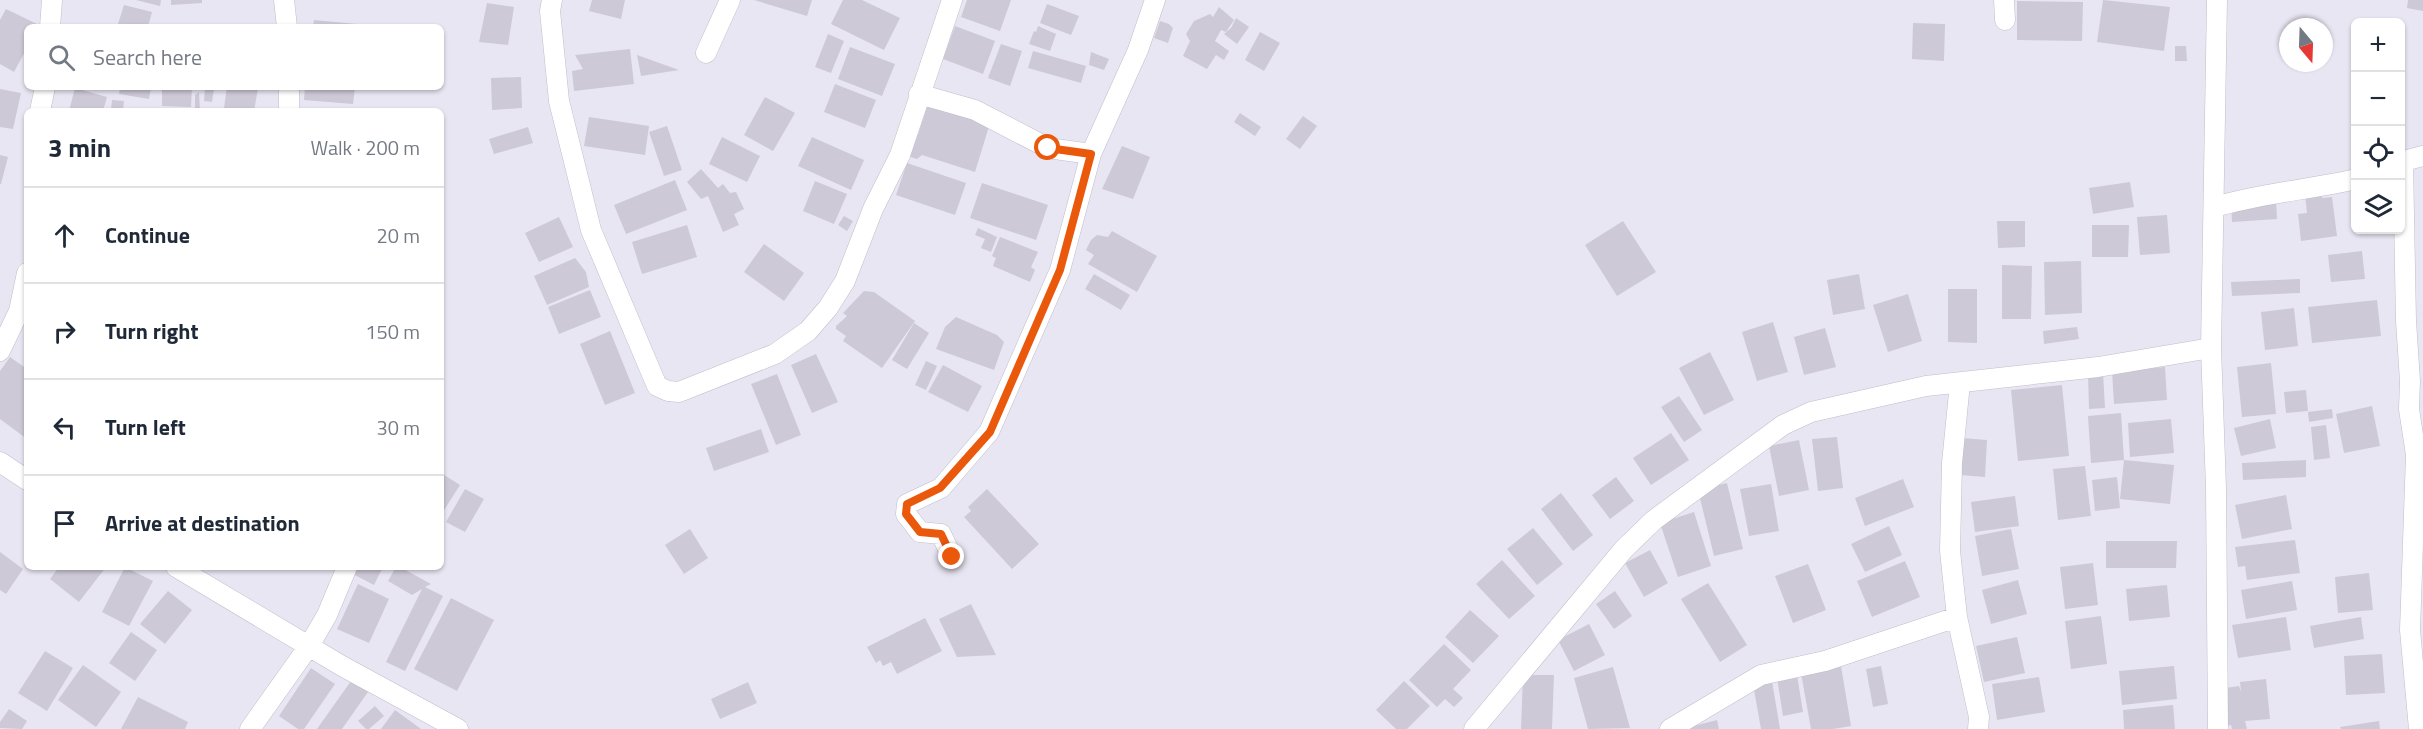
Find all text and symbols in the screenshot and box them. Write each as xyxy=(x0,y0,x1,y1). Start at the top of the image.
north arrow xyxy=(2279,18,2333,72)
map controls xyxy=(2351,18,2405,234)
button: + xyxy=(2351,18,2405,72)
search box xyxy=(24,24,444,90)
text: Search here xyxy=(93,40,202,74)
icon: search xyxy=(45,41,78,74)
button: − xyxy=(2351,72,2405,126)
button: locate xyxy=(2351,126,2405,180)
text: 3 min xyxy=(48,128,111,167)
text: Walk · 200 m xyxy=(311,132,420,163)
route start xyxy=(1034,134,1060,160)
button: layers xyxy=(2351,180,2405,234)
text: Continue xyxy=(105,218,190,252)
icon: ahead xyxy=(48,219,81,252)
text: 20 m xyxy=(376,220,420,251)
text: Turn right xyxy=(105,314,199,348)
icon: right xyxy=(48,315,81,348)
text: 150 m xyxy=(365,316,420,347)
text: Turn left xyxy=(105,410,186,444)
icon: left xyxy=(48,411,81,444)
text: 30 m xyxy=(376,412,420,443)
text: Arrive at destination xyxy=(105,506,300,540)
icon: arrive xyxy=(48,507,81,540)
route end xyxy=(938,543,964,569)

